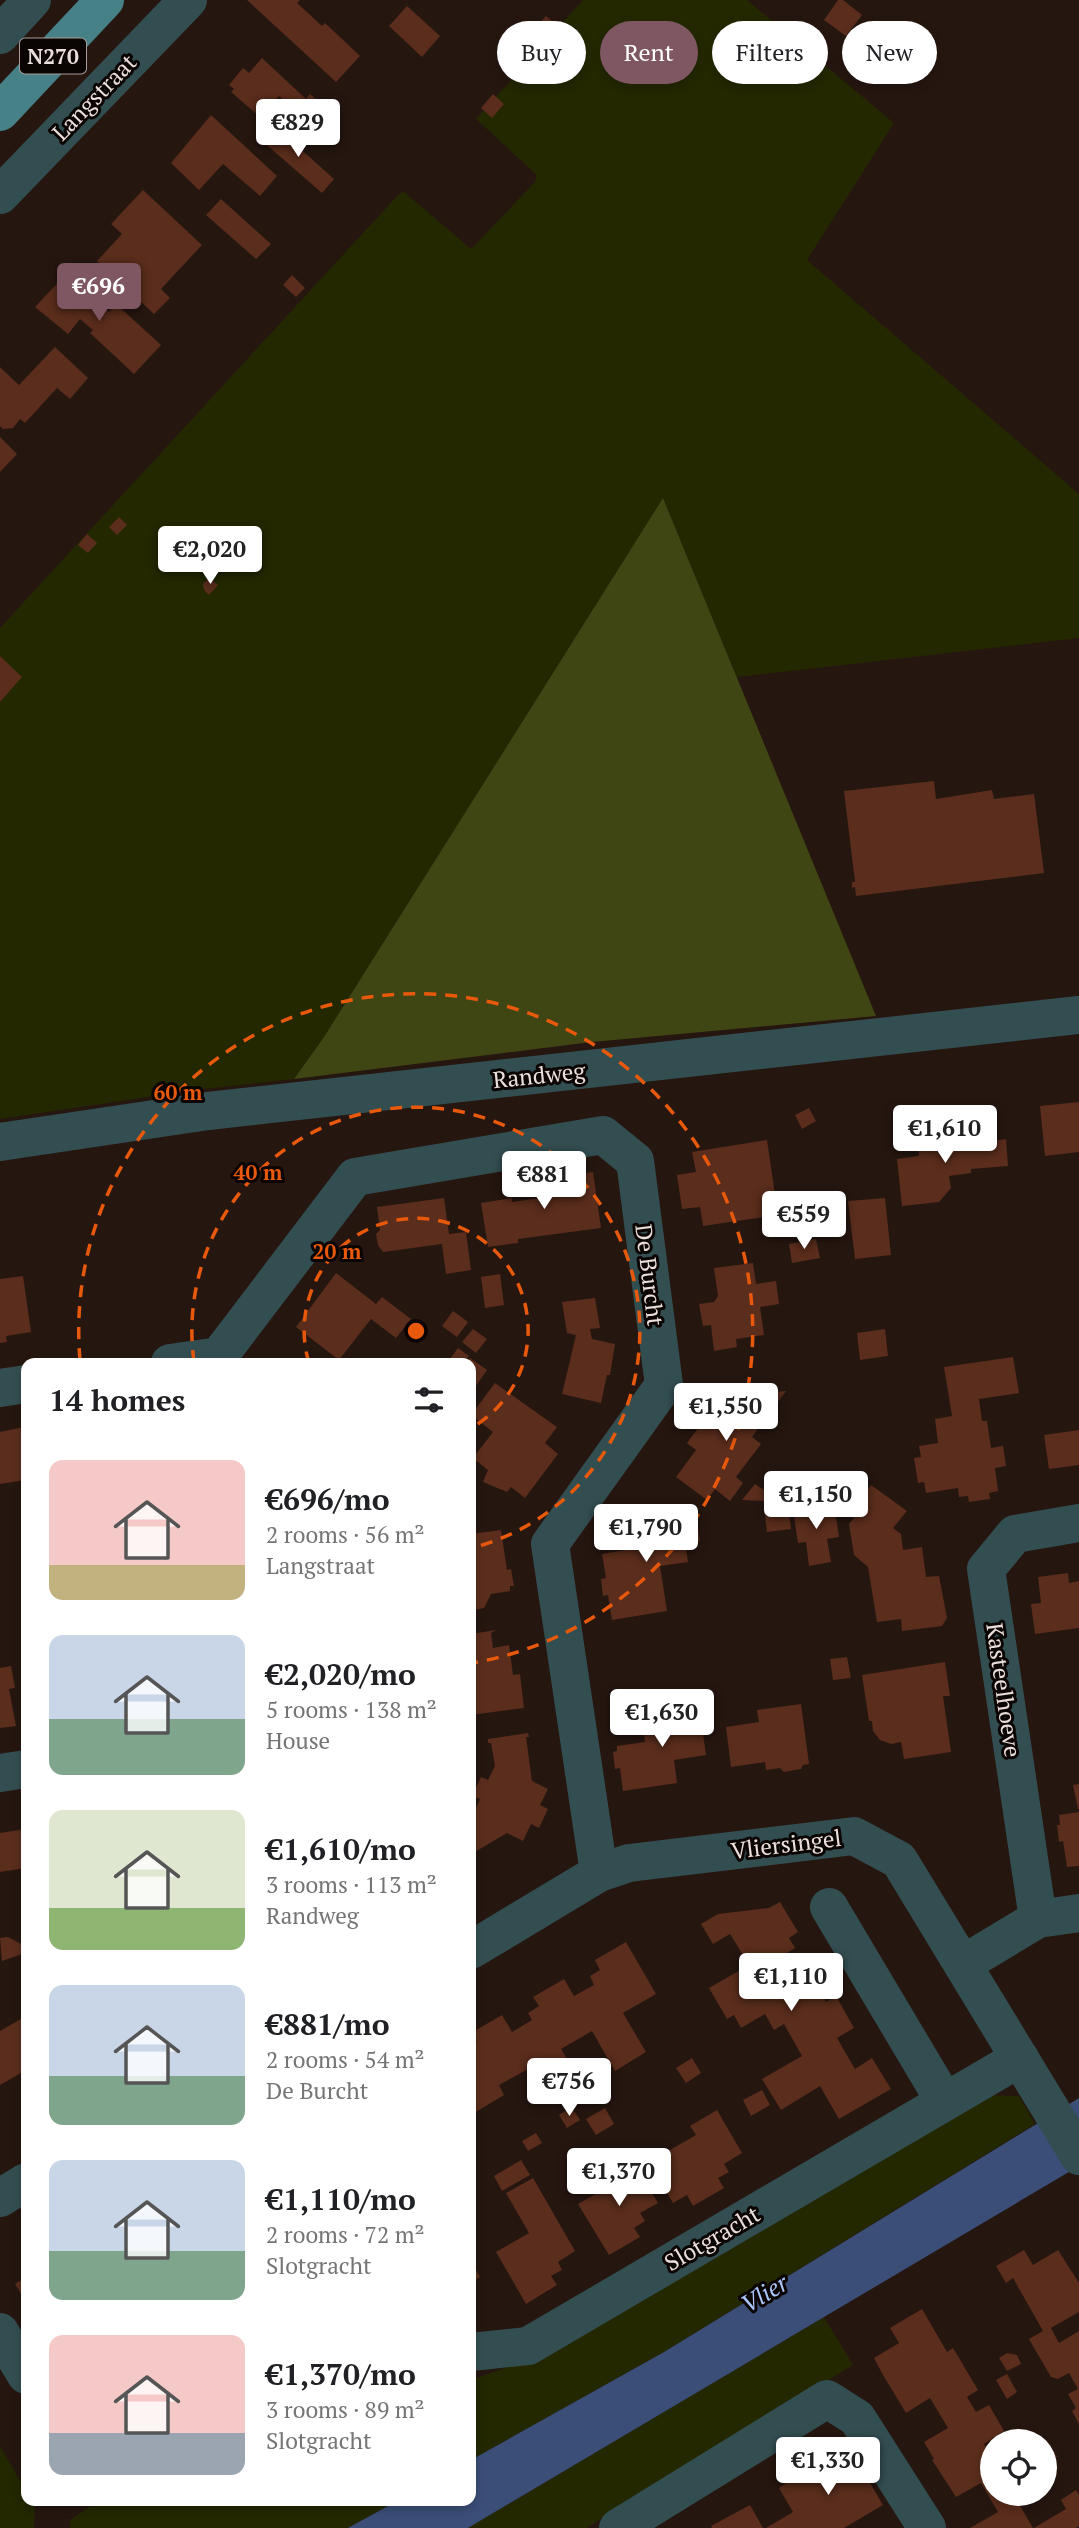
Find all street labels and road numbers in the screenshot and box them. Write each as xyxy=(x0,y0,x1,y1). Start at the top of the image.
road number: N270 xyxy=(20,38,86,74)
street label: Langstraat xyxy=(45,47,143,147)
street label: Randweg xyxy=(491,1055,588,1095)
street label: De Burcht xyxy=(628,1222,672,1328)
street label: Kasteelhoeve xyxy=(979,1621,1029,1759)
street label: Vliersingel xyxy=(729,1822,843,1866)
street label: Slotgracht xyxy=(659,2198,766,2278)

